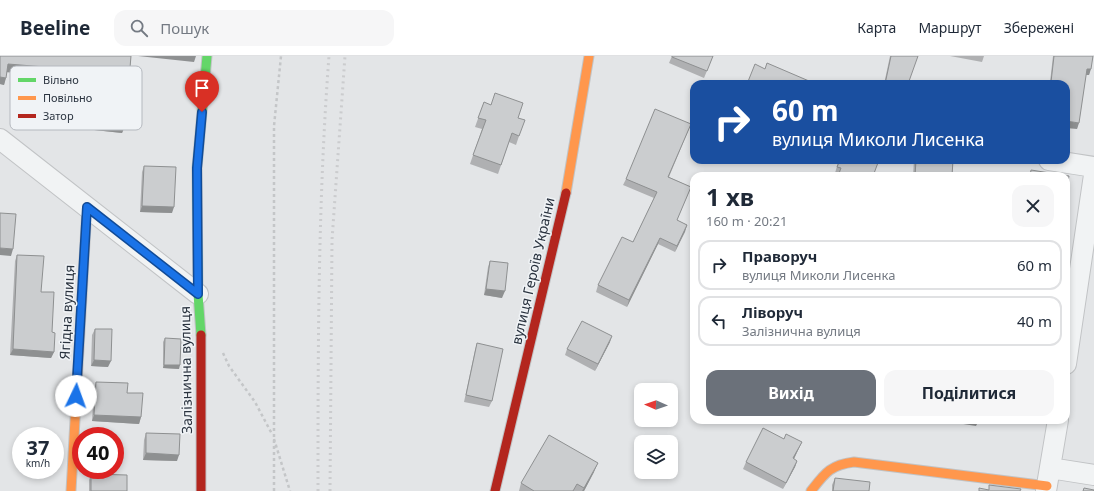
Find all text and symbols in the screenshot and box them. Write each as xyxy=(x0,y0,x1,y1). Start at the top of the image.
search box xyxy=(114,10,394,46)
text: Beeline xyxy=(20,15,90,41)
icon: search xyxy=(128,17,150,39)
text: Пошук xyxy=(160,18,209,38)
text: Карта xyxy=(857,18,896,37)
text: Маршрут xyxy=(918,18,982,37)
text: Збережені xyxy=(1004,18,1074,37)
legend xyxy=(10,66,142,130)
pin xyxy=(185,71,219,112)
text: Вільно xyxy=(43,72,79,87)
icon: arrive xyxy=(191,77,213,99)
text: Повільно xyxy=(43,90,92,105)
text: 60 m xyxy=(772,91,839,129)
icon: right xyxy=(706,96,758,148)
text: Затор xyxy=(43,108,74,123)
text: вулиця Миколи Лисенка xyxy=(772,127,985,151)
text: 1 хв xyxy=(706,180,754,213)
button: close xyxy=(1012,185,1054,227)
street label: вулиця Героїв України xyxy=(506,195,559,346)
text: 160 m · 20:21 xyxy=(706,212,787,230)
text: Праворуч xyxy=(742,246,817,266)
icon: right xyxy=(708,254,730,276)
text: 60 m xyxy=(1017,255,1052,275)
street label: Ягідна вулиця xyxy=(55,264,78,360)
text: вулиця Миколи Лисенка xyxy=(742,266,895,284)
text: Ліворуч xyxy=(742,302,803,322)
street label: Залізнична вулиця xyxy=(175,306,196,434)
icon: left xyxy=(708,310,730,332)
text: 40 m xyxy=(1017,311,1052,331)
text: Залізнична вулиця xyxy=(742,322,861,340)
button: Вихід xyxy=(706,370,876,416)
button: Поділитися xyxy=(884,370,1054,416)
position arrow xyxy=(55,375,97,417)
north arrow xyxy=(634,383,678,427)
map controls xyxy=(634,383,678,479)
speed limit sign: 40 xyxy=(72,427,124,479)
text: 37 xyxy=(27,434,49,461)
button: layers xyxy=(634,435,678,479)
text: km/h xyxy=(26,456,50,470)

